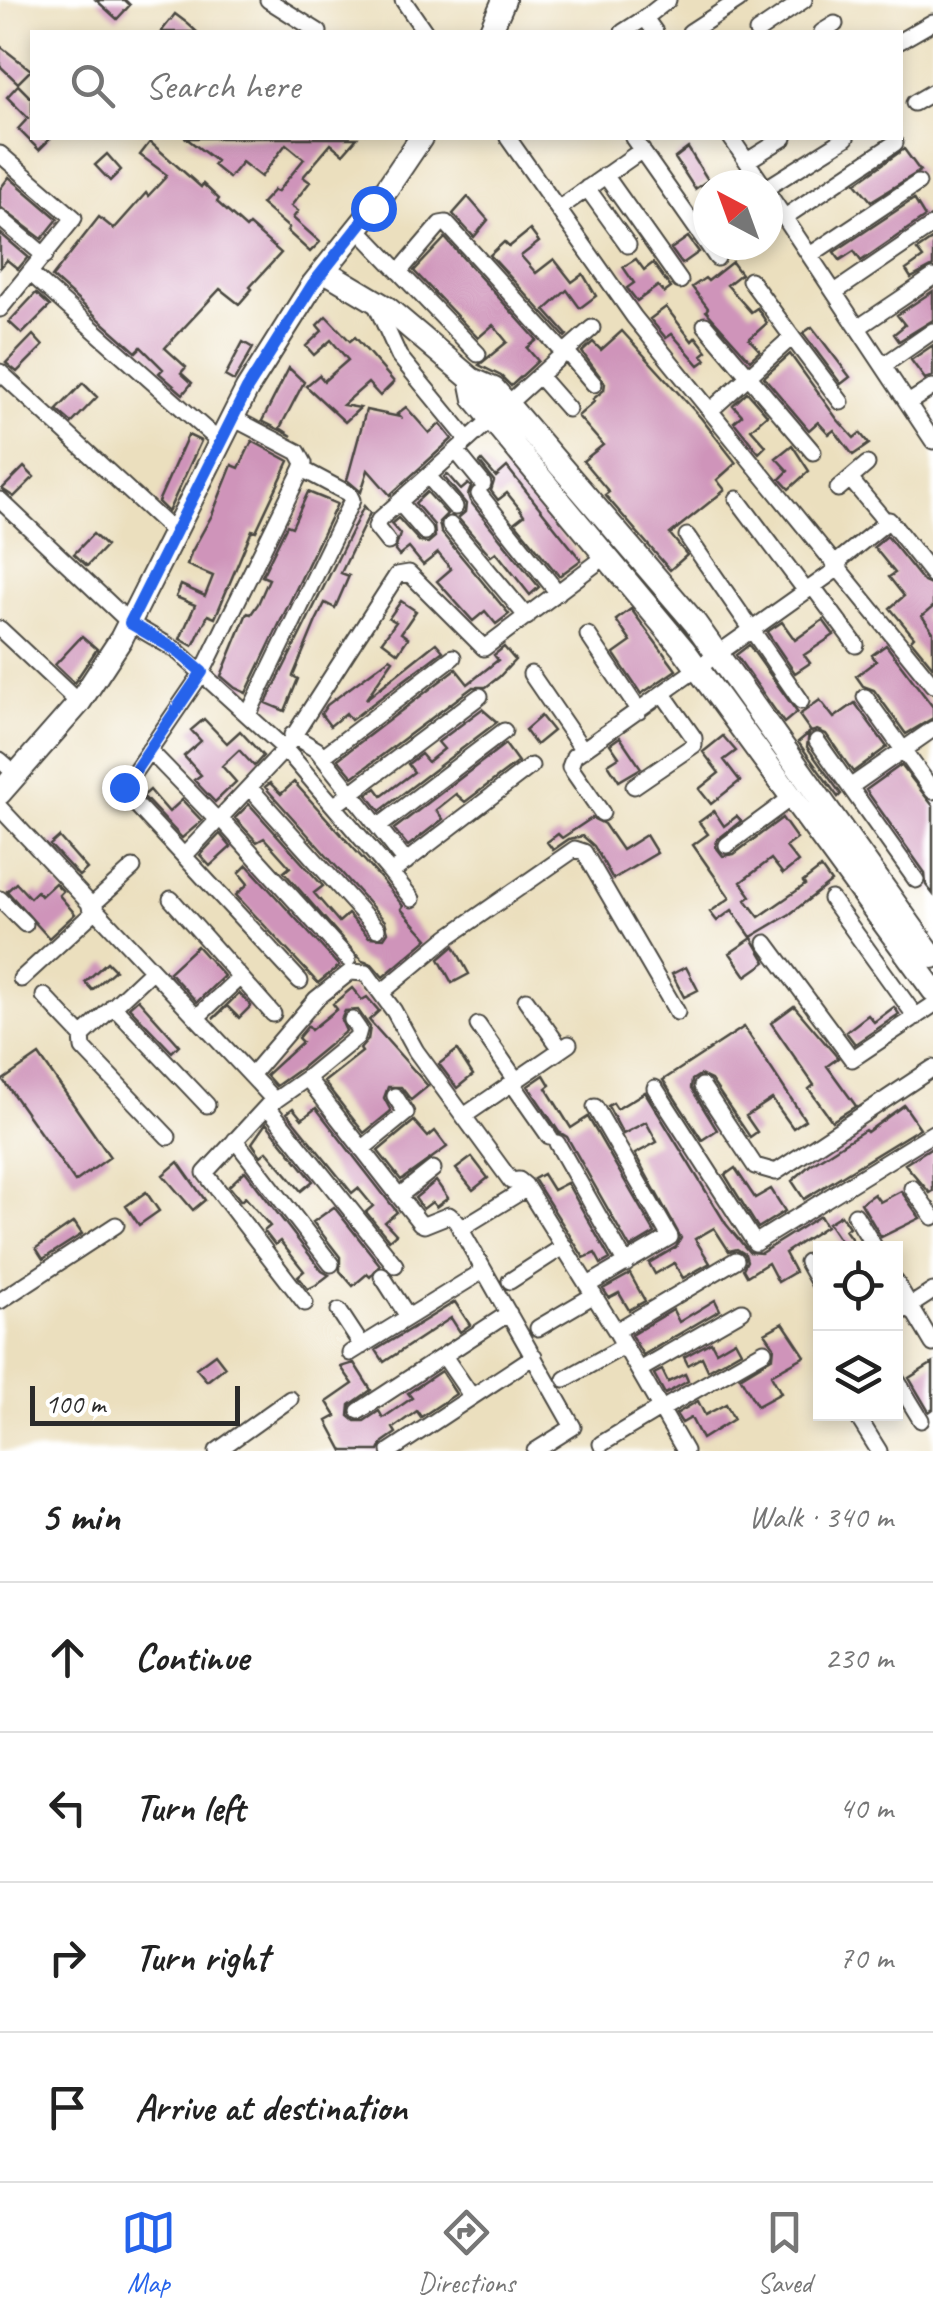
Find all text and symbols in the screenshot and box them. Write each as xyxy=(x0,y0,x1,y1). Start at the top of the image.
search box xyxy=(30,30,903,140)
icon: search xyxy=(65,58,120,113)
text: Search here xyxy=(145,62,300,109)
north arrow xyxy=(693,170,783,260)
route start xyxy=(351,186,397,232)
route end xyxy=(102,765,148,811)
map controls xyxy=(813,1241,903,1421)
button: locate xyxy=(813,1241,903,1331)
button: layers xyxy=(813,1331,903,1421)
scale bar xyxy=(30,1381,240,1426)
text: 100 m xyxy=(45,1386,105,1421)
text: 5 min xyxy=(40,1490,120,1543)
text: Walk · 340 m xyxy=(749,1496,893,1537)
icon: ahead xyxy=(40,1630,95,1685)
text: Continue xyxy=(135,1634,249,1681)
text: 230 m xyxy=(824,1637,893,1678)
icon: left xyxy=(40,1780,95,1835)
text: Turn left xyxy=(135,1784,245,1831)
text: 40 m xyxy=(839,1787,893,1828)
icon: right xyxy=(40,1930,95,1985)
text: Turn right xyxy=(135,1934,269,1981)
text: 70 m xyxy=(839,1937,893,1978)
icon: arrive xyxy=(40,2080,95,2135)
text: Arrive at destination xyxy=(135,2084,407,2131)
tab: Map xyxy=(121,2205,176,2300)
tab: Directions xyxy=(418,2205,515,2300)
tab: Saved xyxy=(757,2205,812,2300)

